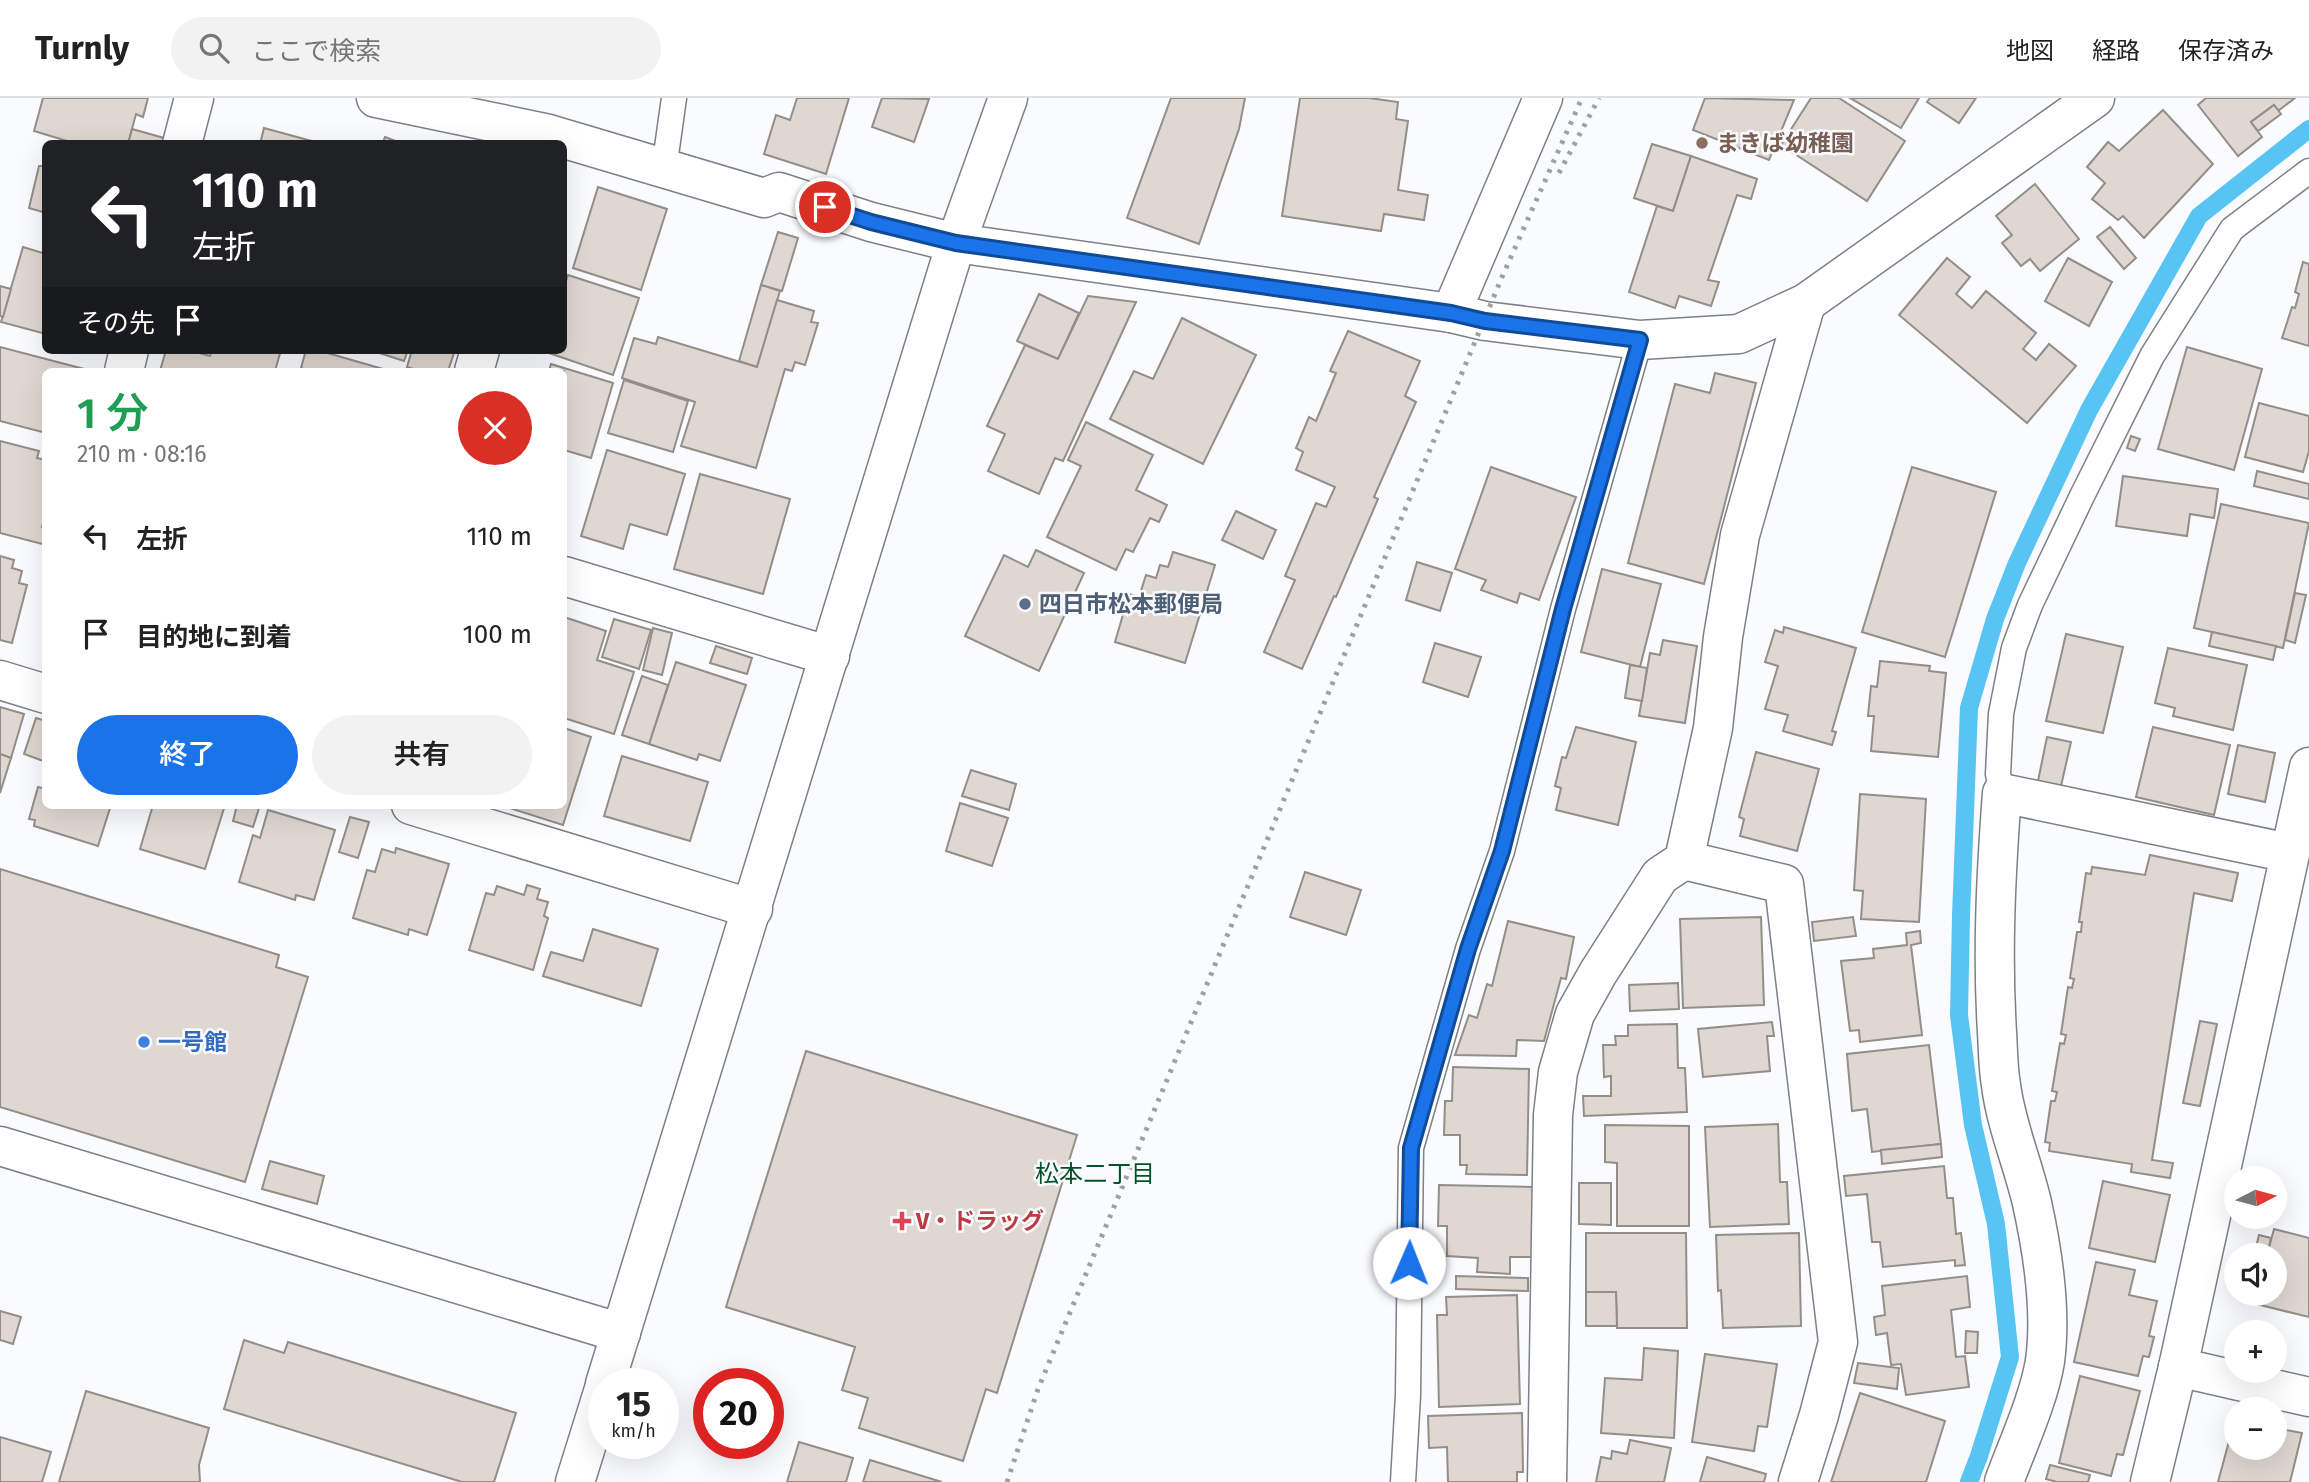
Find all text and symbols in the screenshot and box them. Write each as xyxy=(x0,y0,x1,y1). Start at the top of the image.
search box xyxy=(171,17,661,80)
text: Turnly xyxy=(35,28,129,68)
icon: search xyxy=(195,29,233,67)
text: ここで検索 xyxy=(251,36,381,67)
text: 地図 xyxy=(2006,37,2054,65)
text: 経路 xyxy=(2092,37,2140,65)
text: 保存済み xyxy=(2178,37,2274,65)
place label: まきば幼稚園 xyxy=(1716,129,1854,157)
marker: まきば幼稚園 xyxy=(1694,135,1710,151)
text: 110 m xyxy=(192,161,318,220)
icon: left xyxy=(77,168,168,259)
pin xyxy=(795,177,855,237)
icon: arrive xyxy=(806,188,844,226)
text: 左折 xyxy=(192,228,256,266)
icon: arrive xyxy=(169,301,207,339)
text: その先 xyxy=(77,308,155,339)
text: 1 分 xyxy=(77,389,148,439)
button: close xyxy=(458,391,532,465)
text: 210 m · 08:16 xyxy=(77,440,206,468)
icon: left xyxy=(77,517,115,555)
text: 110 m xyxy=(466,521,532,552)
text: 左折 xyxy=(136,524,188,555)
place label: 四日市松本郵便局 xyxy=(1039,590,1223,618)
marker: 四日市松本郵便局 xyxy=(1017,596,1033,612)
icon: arrive xyxy=(77,615,115,653)
text: 100 m xyxy=(463,619,532,650)
text: 目的地に到着 xyxy=(136,622,292,653)
button: 終了 xyxy=(77,715,298,795)
button: 共有 xyxy=(312,715,532,795)
place label: 一号館 xyxy=(158,1028,227,1056)
marker: 一号館 xyxy=(136,1034,152,1050)
district label: 松本二丁目 xyxy=(1035,1160,1155,1188)
north arrow xyxy=(2224,1166,2287,1228)
map controls xyxy=(2224,1166,2287,1460)
place label: V・ドラッグ xyxy=(915,1207,1044,1235)
marker: V・ドラッグ xyxy=(894,1213,910,1229)
position arrow xyxy=(1372,1226,1446,1300)
button: sound xyxy=(2224,1243,2287,1306)
button: + xyxy=(2224,1320,2287,1383)
speed limit sign: 20 xyxy=(693,1368,784,1459)
text: 15 xyxy=(616,1383,651,1425)
button: − xyxy=(2224,1397,2287,1460)
text: km/h xyxy=(611,1420,656,1442)

